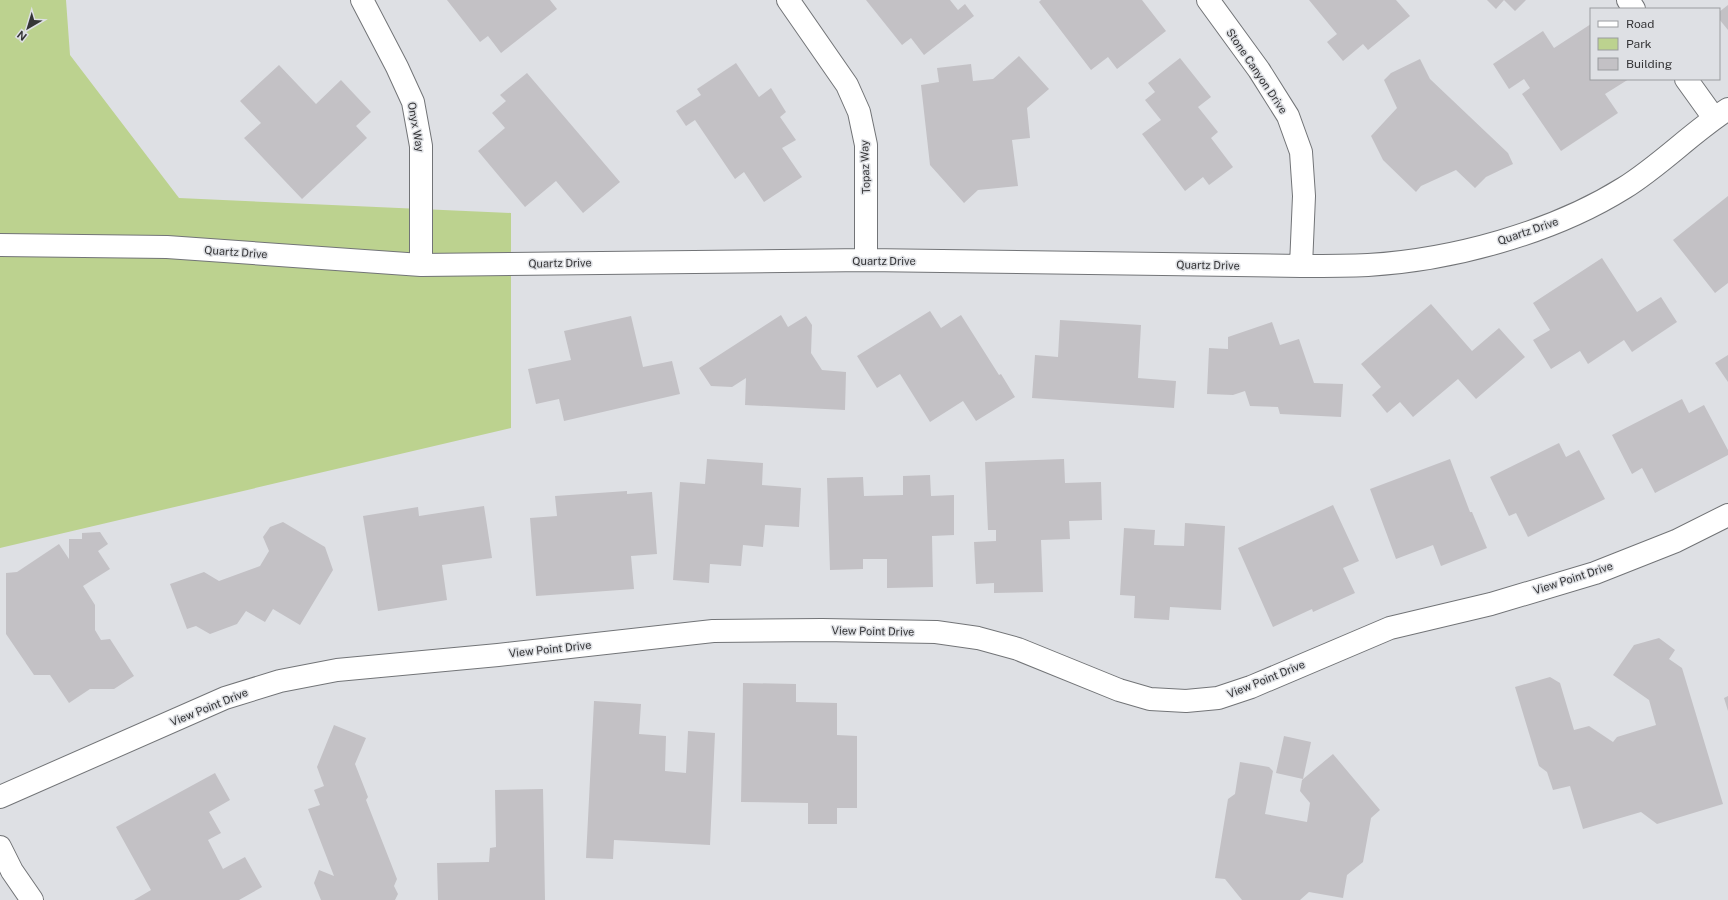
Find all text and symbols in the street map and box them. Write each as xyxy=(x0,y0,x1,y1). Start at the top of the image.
north arrow xyxy=(8,8,48,48)
legend xyxy=(1590,8,1720,80)
text: Road xyxy=(1626,17,1654,31)
street label: Stone Canyon Drive xyxy=(1224,26,1290,116)
text: N xyxy=(15,29,29,43)
text: Park xyxy=(1626,37,1652,51)
text: Building xyxy=(1626,57,1672,71)
street label: Onyx Way xyxy=(406,101,426,153)
street label: Topaz Way xyxy=(858,140,872,194)
street label: Quartz Drive xyxy=(1496,215,1560,247)
street label: Quartz Drive xyxy=(204,244,268,260)
street label: Quartz Drive xyxy=(852,255,916,267)
street label: Quartz Drive xyxy=(528,256,592,270)
street label: Quartz Drive xyxy=(1176,258,1240,272)
street label: View Point Drive xyxy=(1532,559,1614,597)
street label: View Point Drive xyxy=(831,624,915,638)
street label: View Point Drive xyxy=(508,639,592,659)
street label: View Point Drive xyxy=(1225,658,1307,700)
street label: View Point Drive xyxy=(168,686,250,728)

